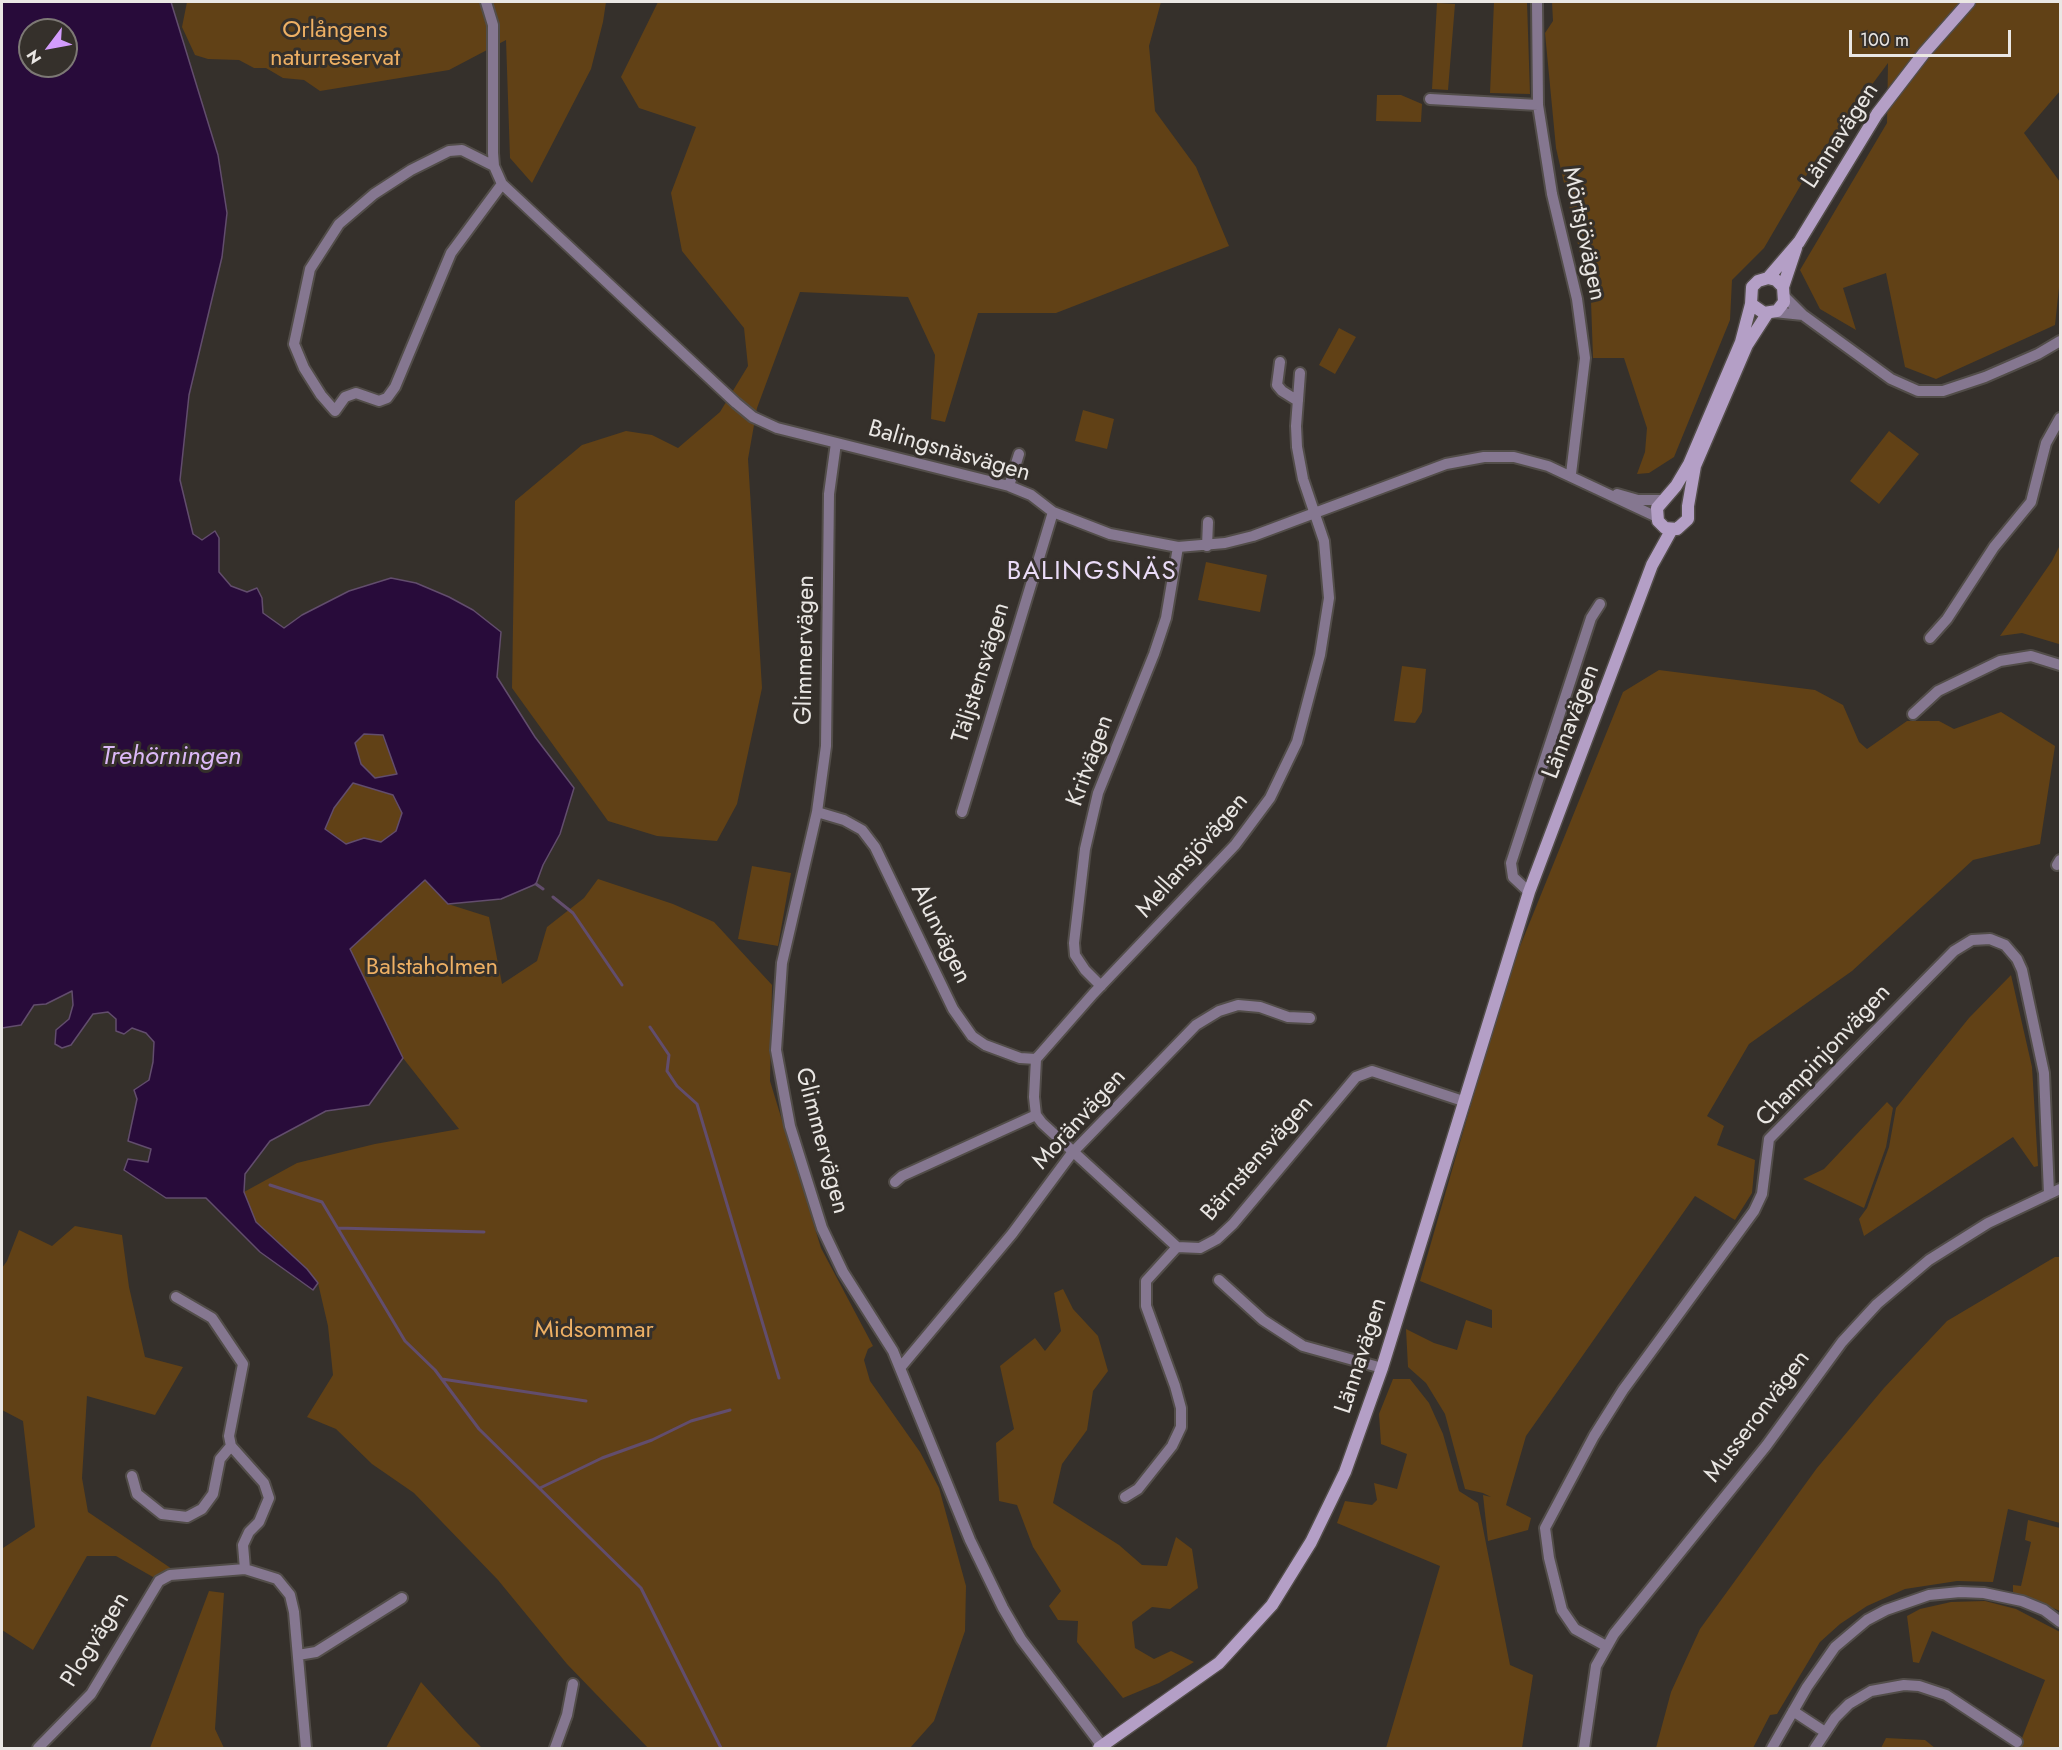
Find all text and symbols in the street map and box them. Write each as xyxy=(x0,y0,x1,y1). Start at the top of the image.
park label: Orlångens naturreservat xyxy=(270,17,400,73)
north arrow xyxy=(18,18,78,78)
scale bar xyxy=(1852,18,2014,56)
text: 100 m xyxy=(1860,27,1909,53)
text: N xyxy=(21,45,47,68)
street label: Lännavägen xyxy=(1796,78,1886,194)
street label: Mörtsjövägen xyxy=(1555,165,1611,303)
street label: Balingsnäsvägen xyxy=(865,415,1033,489)
district label: BALINGSNÄS xyxy=(1007,557,1177,589)
street label: Glimmervägen xyxy=(790,575,822,725)
street label: Täljstensvägen xyxy=(947,599,1017,747)
street label: Lännavägen xyxy=(1537,661,1607,783)
street label: Kritvägen xyxy=(1061,712,1121,810)
water label: Trehörningen xyxy=(101,742,241,774)
street label: Mellansjövägen xyxy=(1131,788,1255,924)
street label: Alunvägen xyxy=(904,879,976,989)
park label: Balstaholmen xyxy=(366,954,498,982)
street label: Champinjonvägen xyxy=(1751,979,1897,1133)
street label: Moränvägen xyxy=(1027,1064,1133,1176)
street label: Glimmervägen xyxy=(788,1065,854,1217)
street label: Bärnstensvägen xyxy=(1196,1090,1320,1228)
street label: Lännavägen xyxy=(1330,1295,1394,1417)
park label: Midsommar xyxy=(534,1317,654,1345)
street label: Musseronvägen xyxy=(1699,1345,1817,1489)
street label: Plogvägen xyxy=(56,1587,136,1693)

